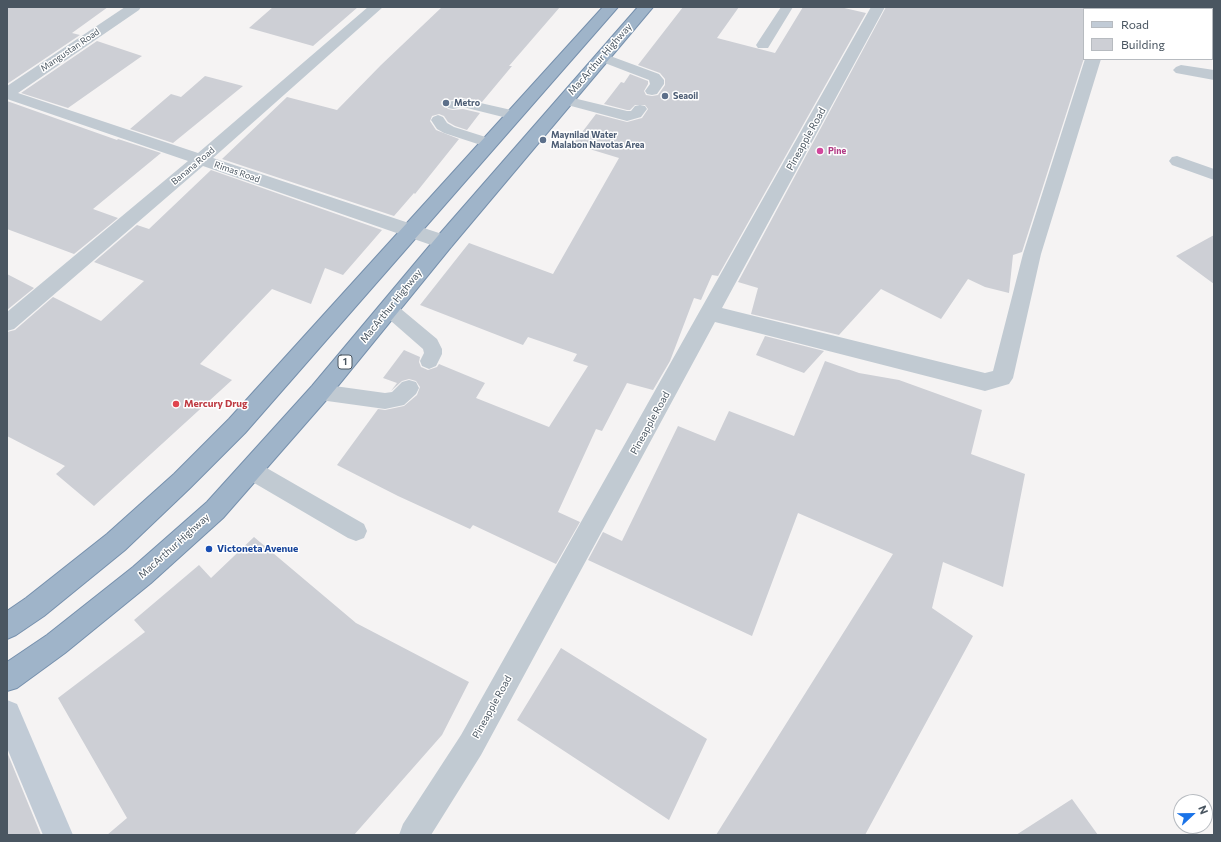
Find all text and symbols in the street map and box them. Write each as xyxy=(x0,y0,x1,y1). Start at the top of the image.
legend xyxy=(1083,8,1213,60)
text: Road xyxy=(1121,17,1149,31)
street label: MacArthur Highway xyxy=(566,21,634,97)
street label: Mangustan Road xyxy=(39,26,101,74)
text: Building xyxy=(1121,37,1165,51)
marker: Seaoil xyxy=(660,91,670,101)
place label: Seaoil xyxy=(673,91,698,101)
marker: Metro xyxy=(441,98,451,108)
place label: Metro xyxy=(454,98,480,108)
street label: Pineapple Road xyxy=(784,105,828,173)
place label: Maynilad Water Malabon Navotas Area xyxy=(551,130,645,151)
marker: Maynilad Water Malabon Navotas Area xyxy=(538,135,548,145)
street label: Banana Road xyxy=(169,145,217,187)
marker: Pine xyxy=(815,146,825,156)
place label: Pine xyxy=(828,146,846,156)
street label: Rimas Road xyxy=(213,159,261,185)
street label: MacArthur Highway xyxy=(358,267,424,345)
road number: 1 xyxy=(338,355,352,369)
street label: Pineapple Road xyxy=(628,389,672,457)
place label: Mercury Drug xyxy=(184,398,248,410)
marker: Mercury Drug xyxy=(171,399,181,409)
street label: MacArthur Highway xyxy=(136,511,212,581)
place label: Victoneta Avenue xyxy=(217,543,298,555)
marker: Victoneta Avenue xyxy=(204,544,214,554)
street label: Pineapple Road xyxy=(470,673,514,741)
north arrow xyxy=(1173,794,1213,834)
text: N xyxy=(1196,803,1211,816)

